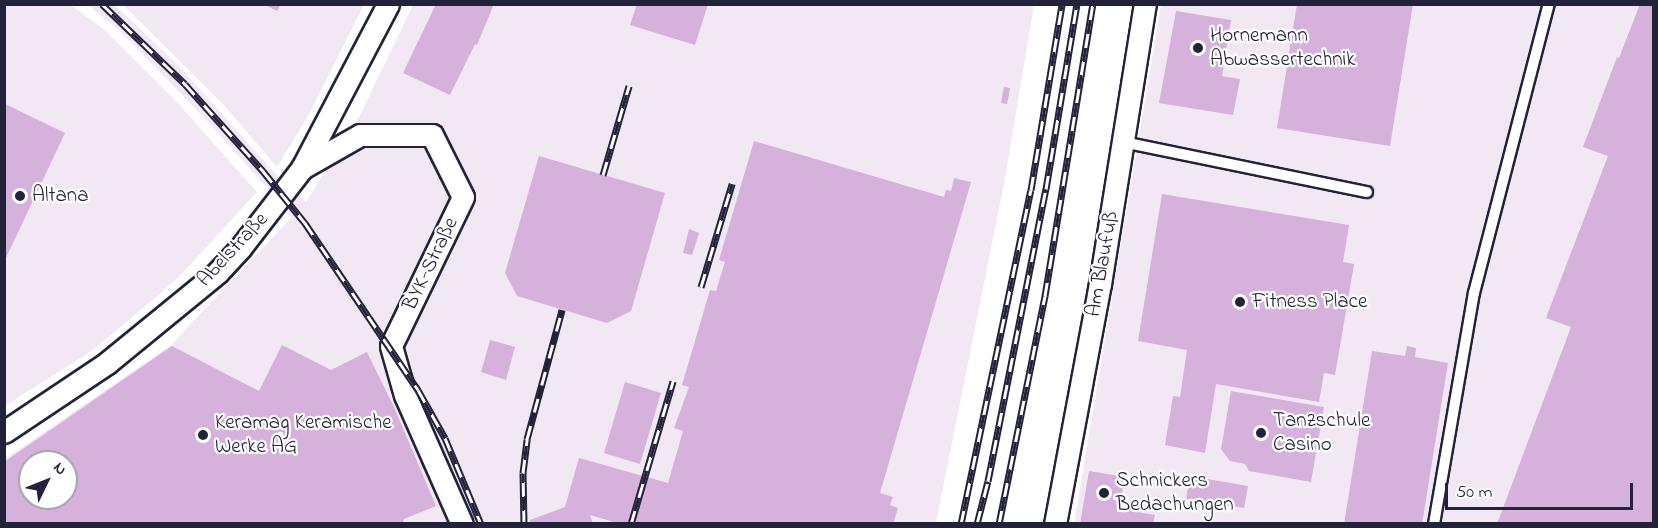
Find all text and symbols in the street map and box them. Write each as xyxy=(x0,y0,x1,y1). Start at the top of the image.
place label: Hornemann Abwassertechnik xyxy=(1210,23,1356,73)
marker: Hornemann Abwassertechnik xyxy=(1191,41,1205,55)
place label: Altana xyxy=(32,183,89,209)
marker: Altana xyxy=(13,189,27,203)
street label: Abelstraße xyxy=(192,207,274,293)
street label: Am Blaufuß xyxy=(1081,209,1125,319)
street label: BYK-Straße xyxy=(398,213,464,315)
place label: Fitness Place xyxy=(1252,289,1367,315)
marker: Fitness Place xyxy=(1233,295,1247,309)
place label: Tanzschule Casino xyxy=(1273,408,1370,458)
place label: Keramag Keramische Werke AG xyxy=(215,410,392,460)
marker: Tanzschule Casino xyxy=(1254,426,1268,440)
marker: Keramag Keramische Werke AG xyxy=(196,428,210,442)
north arrow xyxy=(18,450,78,510)
text: N xyxy=(47,457,72,481)
place label: Schnickers Bedachungen xyxy=(1116,468,1233,518)
scale bar xyxy=(1448,471,1636,509)
text: 50 m xyxy=(1456,480,1493,506)
marker: Schnickers Bedachungen xyxy=(1097,486,1111,500)

